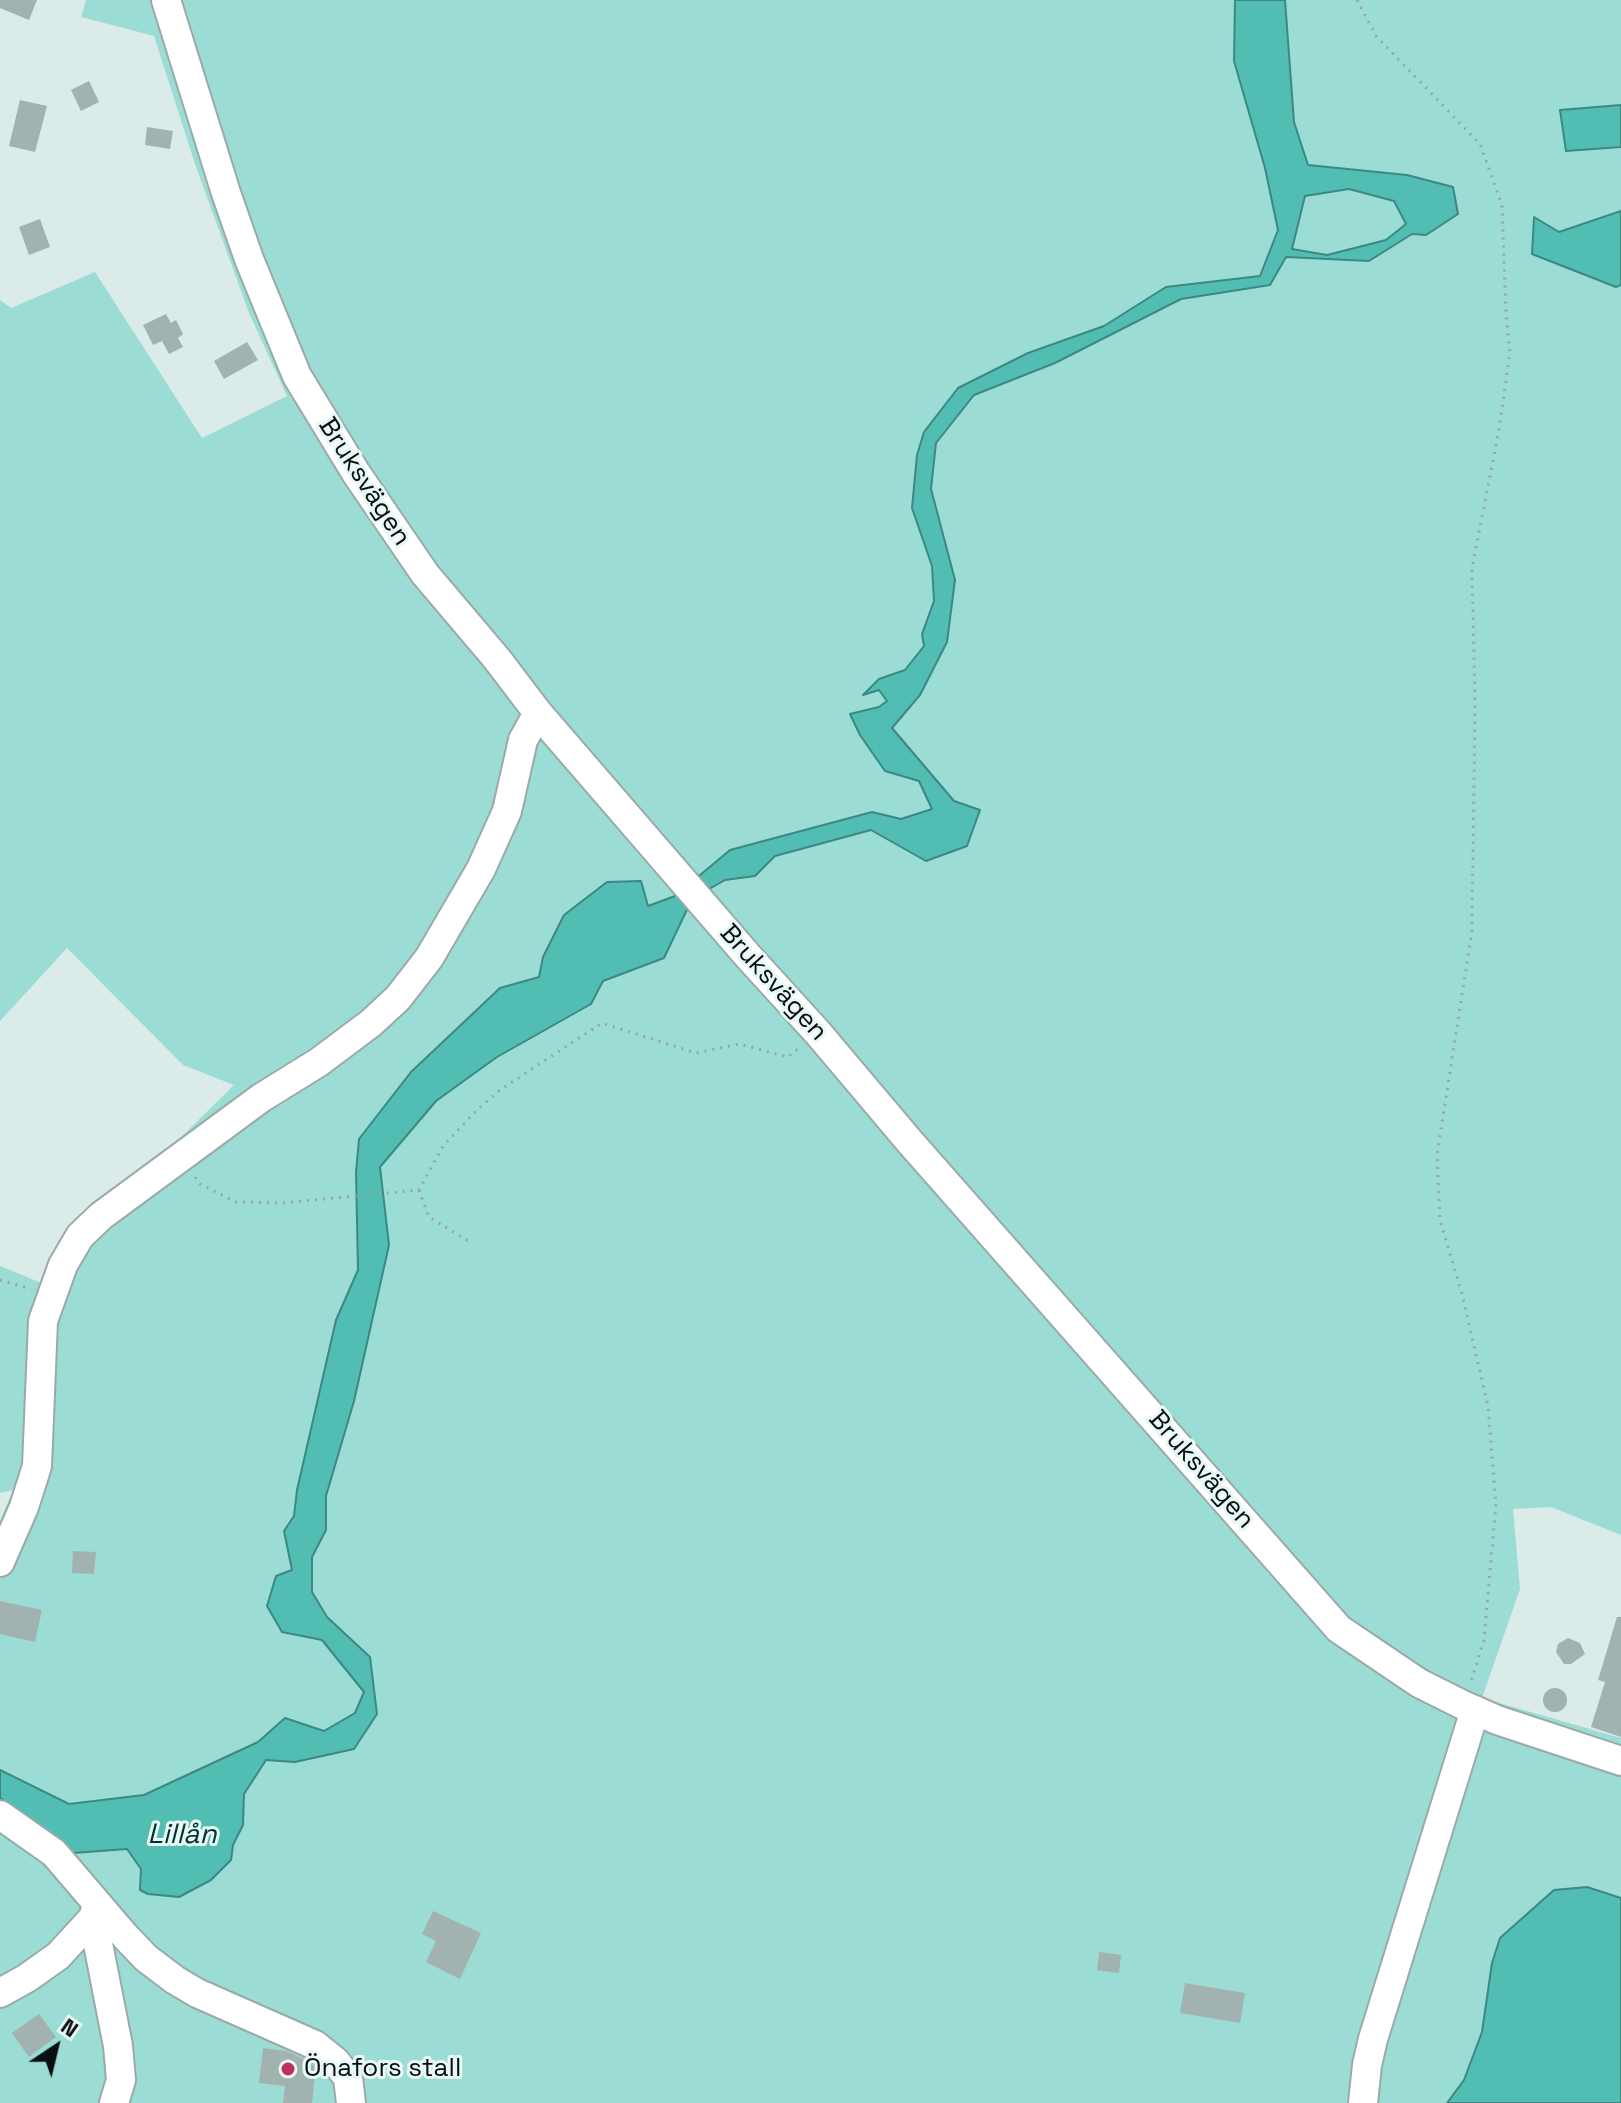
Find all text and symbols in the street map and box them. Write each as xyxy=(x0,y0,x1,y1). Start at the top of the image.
street label: Bruksvägen xyxy=(311,412,417,552)
street label: Bruksvägen xyxy=(713,918,833,1048)
street label: Bruksvägen xyxy=(1141,1405,1261,1535)
water label: Lillån xyxy=(147,1818,217,1852)
north arrow xyxy=(16,2007,96,2087)
text: N xyxy=(56,2012,84,2043)
place label: Önafors stall xyxy=(304,2053,461,2085)
marker: Önafors stall xyxy=(279,2060,297,2078)

